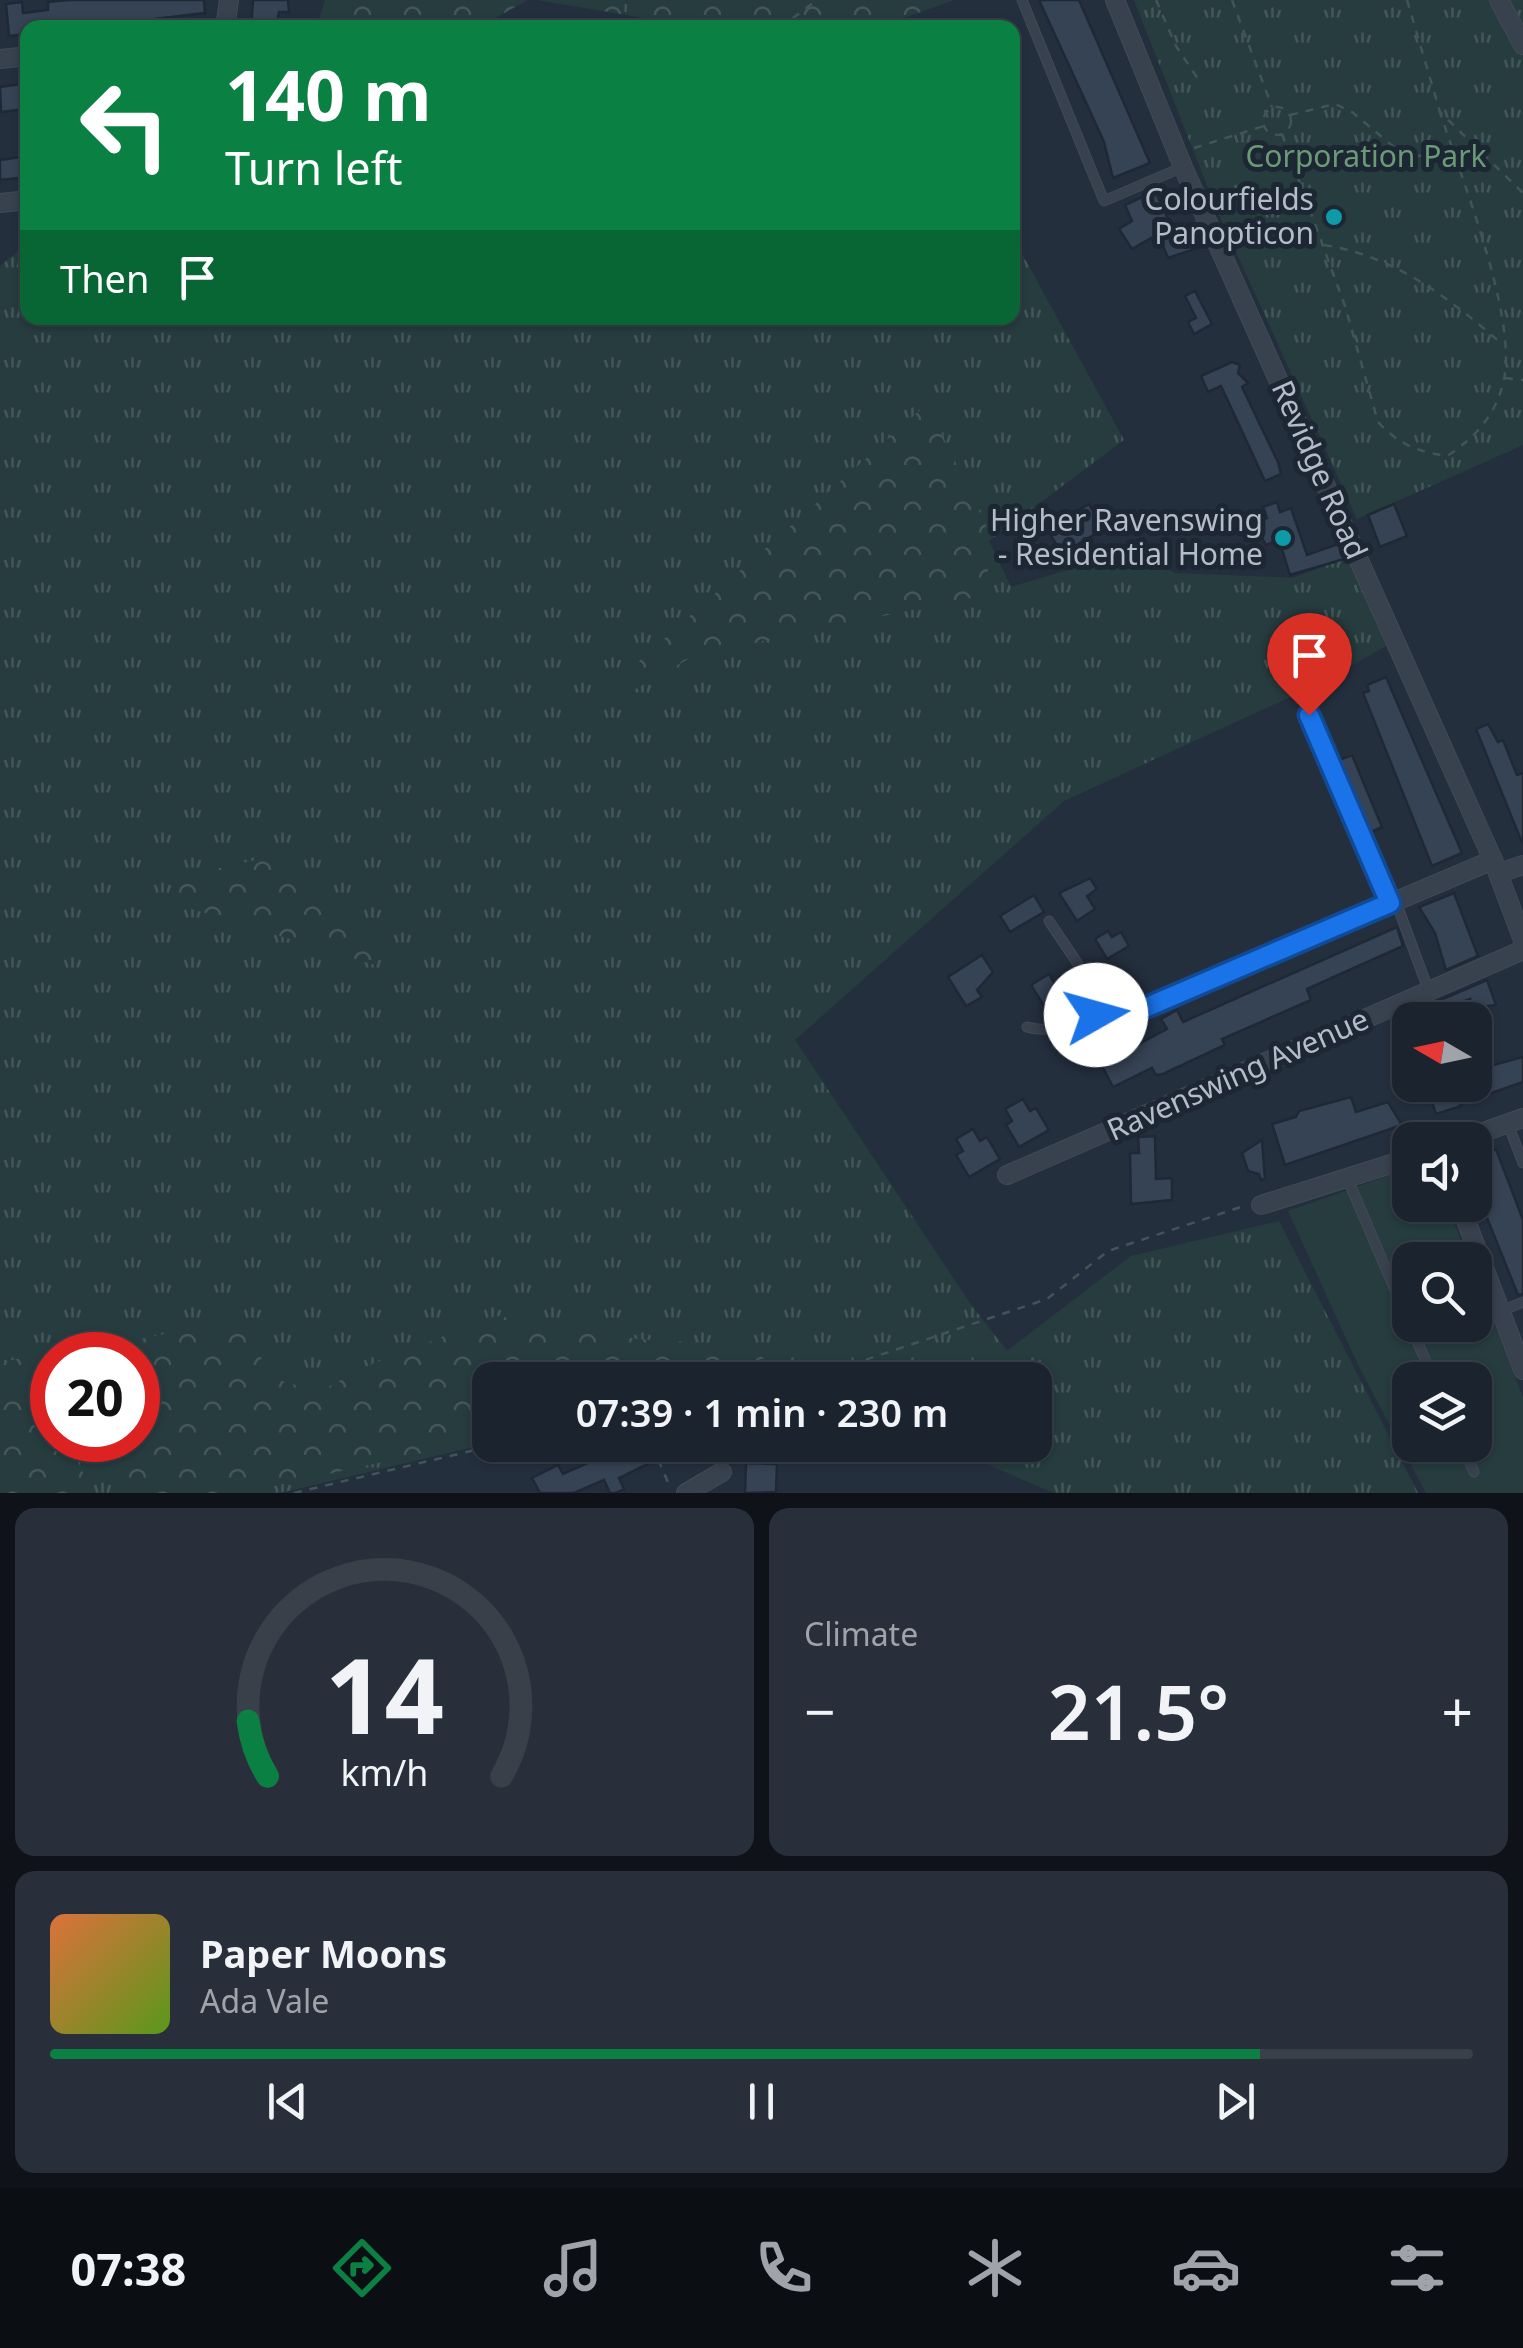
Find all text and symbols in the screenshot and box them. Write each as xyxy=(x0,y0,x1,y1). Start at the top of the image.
text: 140 m xyxy=(225,46,432,142)
icon: left xyxy=(60,60,190,190)
park label: Corporation Park xyxy=(1245,135,1487,176)
text: Turn left xyxy=(225,137,402,198)
place label: Colourfields Panopticon xyxy=(1145,178,1314,253)
marker: Colourfields Panopticon xyxy=(1323,206,1345,228)
icon: arrive xyxy=(170,250,225,305)
text: Then xyxy=(60,252,150,304)
street label: Revidge Road xyxy=(1263,374,1378,565)
place label: Higher Ravenswing - Residential Home xyxy=(990,499,1263,574)
marker: Higher Ravenswing - Residential Home xyxy=(1272,527,1294,549)
pin xyxy=(1267,613,1352,716)
icon: arrive xyxy=(1282,628,1337,683)
position arrow xyxy=(1044,963,1148,1067)
street label: Ravenswing Avenue xyxy=(1100,998,1375,1150)
north arrow xyxy=(1392,1002,1492,1102)
map controls xyxy=(1392,1002,1492,1462)
button: sound xyxy=(1392,1122,1492,1222)
button: search xyxy=(1392,1242,1492,1342)
speed limit sign: 20 xyxy=(30,1332,160,1462)
button: layers xyxy=(1392,1362,1492,1462)
text: 07:39 · 1 min · 230 m xyxy=(576,1386,948,1438)
text: Climate xyxy=(804,1612,918,1655)
text: 14 xyxy=(325,1623,444,1764)
text: 21.5° xyxy=(1048,1660,1229,1762)
text: − xyxy=(804,1673,835,1748)
text: + xyxy=(1442,1673,1473,1748)
text: km/h xyxy=(341,1748,428,1796)
text: Paper Moons xyxy=(200,1927,447,1979)
text: Ada Vale xyxy=(200,1979,329,2022)
icon: previous xyxy=(260,2074,315,2129)
icon: pause xyxy=(734,2074,789,2129)
icon: next xyxy=(1208,2074,1263,2129)
icon: directions xyxy=(327,2233,397,2303)
icon: music xyxy=(538,2233,608,2303)
icon: phone xyxy=(749,2233,819,2303)
icon: climate xyxy=(960,2233,1030,2303)
icon: car xyxy=(1171,2233,1241,2303)
icon: filters xyxy=(1382,2233,1452,2303)
text: 07:38 xyxy=(71,2238,186,2299)

